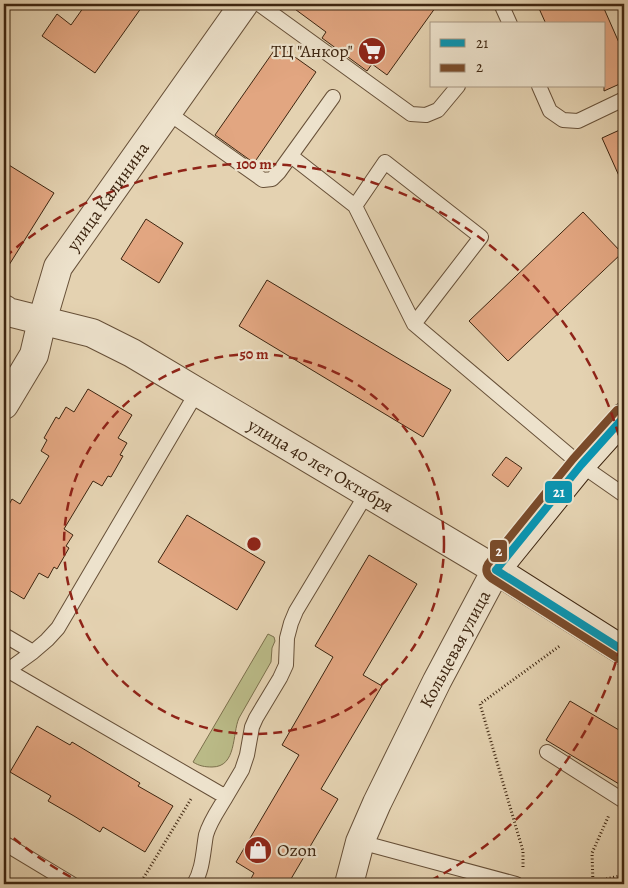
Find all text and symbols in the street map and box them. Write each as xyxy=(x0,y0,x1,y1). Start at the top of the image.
legend xyxy=(430,22,606,88)
text: 21 xyxy=(476,33,488,53)
supermarket icon: ТЦ "Анкор" xyxy=(357,36,387,66)
place label: ТЦ "Анкор" xyxy=(271,39,353,63)
text: 2 xyxy=(476,57,483,77)
street label: улица Калинина xyxy=(60,136,155,257)
text: 100 m xyxy=(236,154,272,174)
text: 50 m xyxy=(239,344,269,364)
street label: улица 40 лет Октября xyxy=(243,412,398,518)
line badge: 21 xyxy=(544,480,573,504)
text: 21 xyxy=(553,483,565,502)
centre of rings xyxy=(245,535,263,553)
line badge: 2 xyxy=(489,539,508,563)
text: 2 xyxy=(496,542,503,561)
street label: Кольцевая улица xyxy=(414,585,496,712)
shop icon: Ozon xyxy=(243,835,273,865)
place label: Ozon xyxy=(277,838,317,862)

